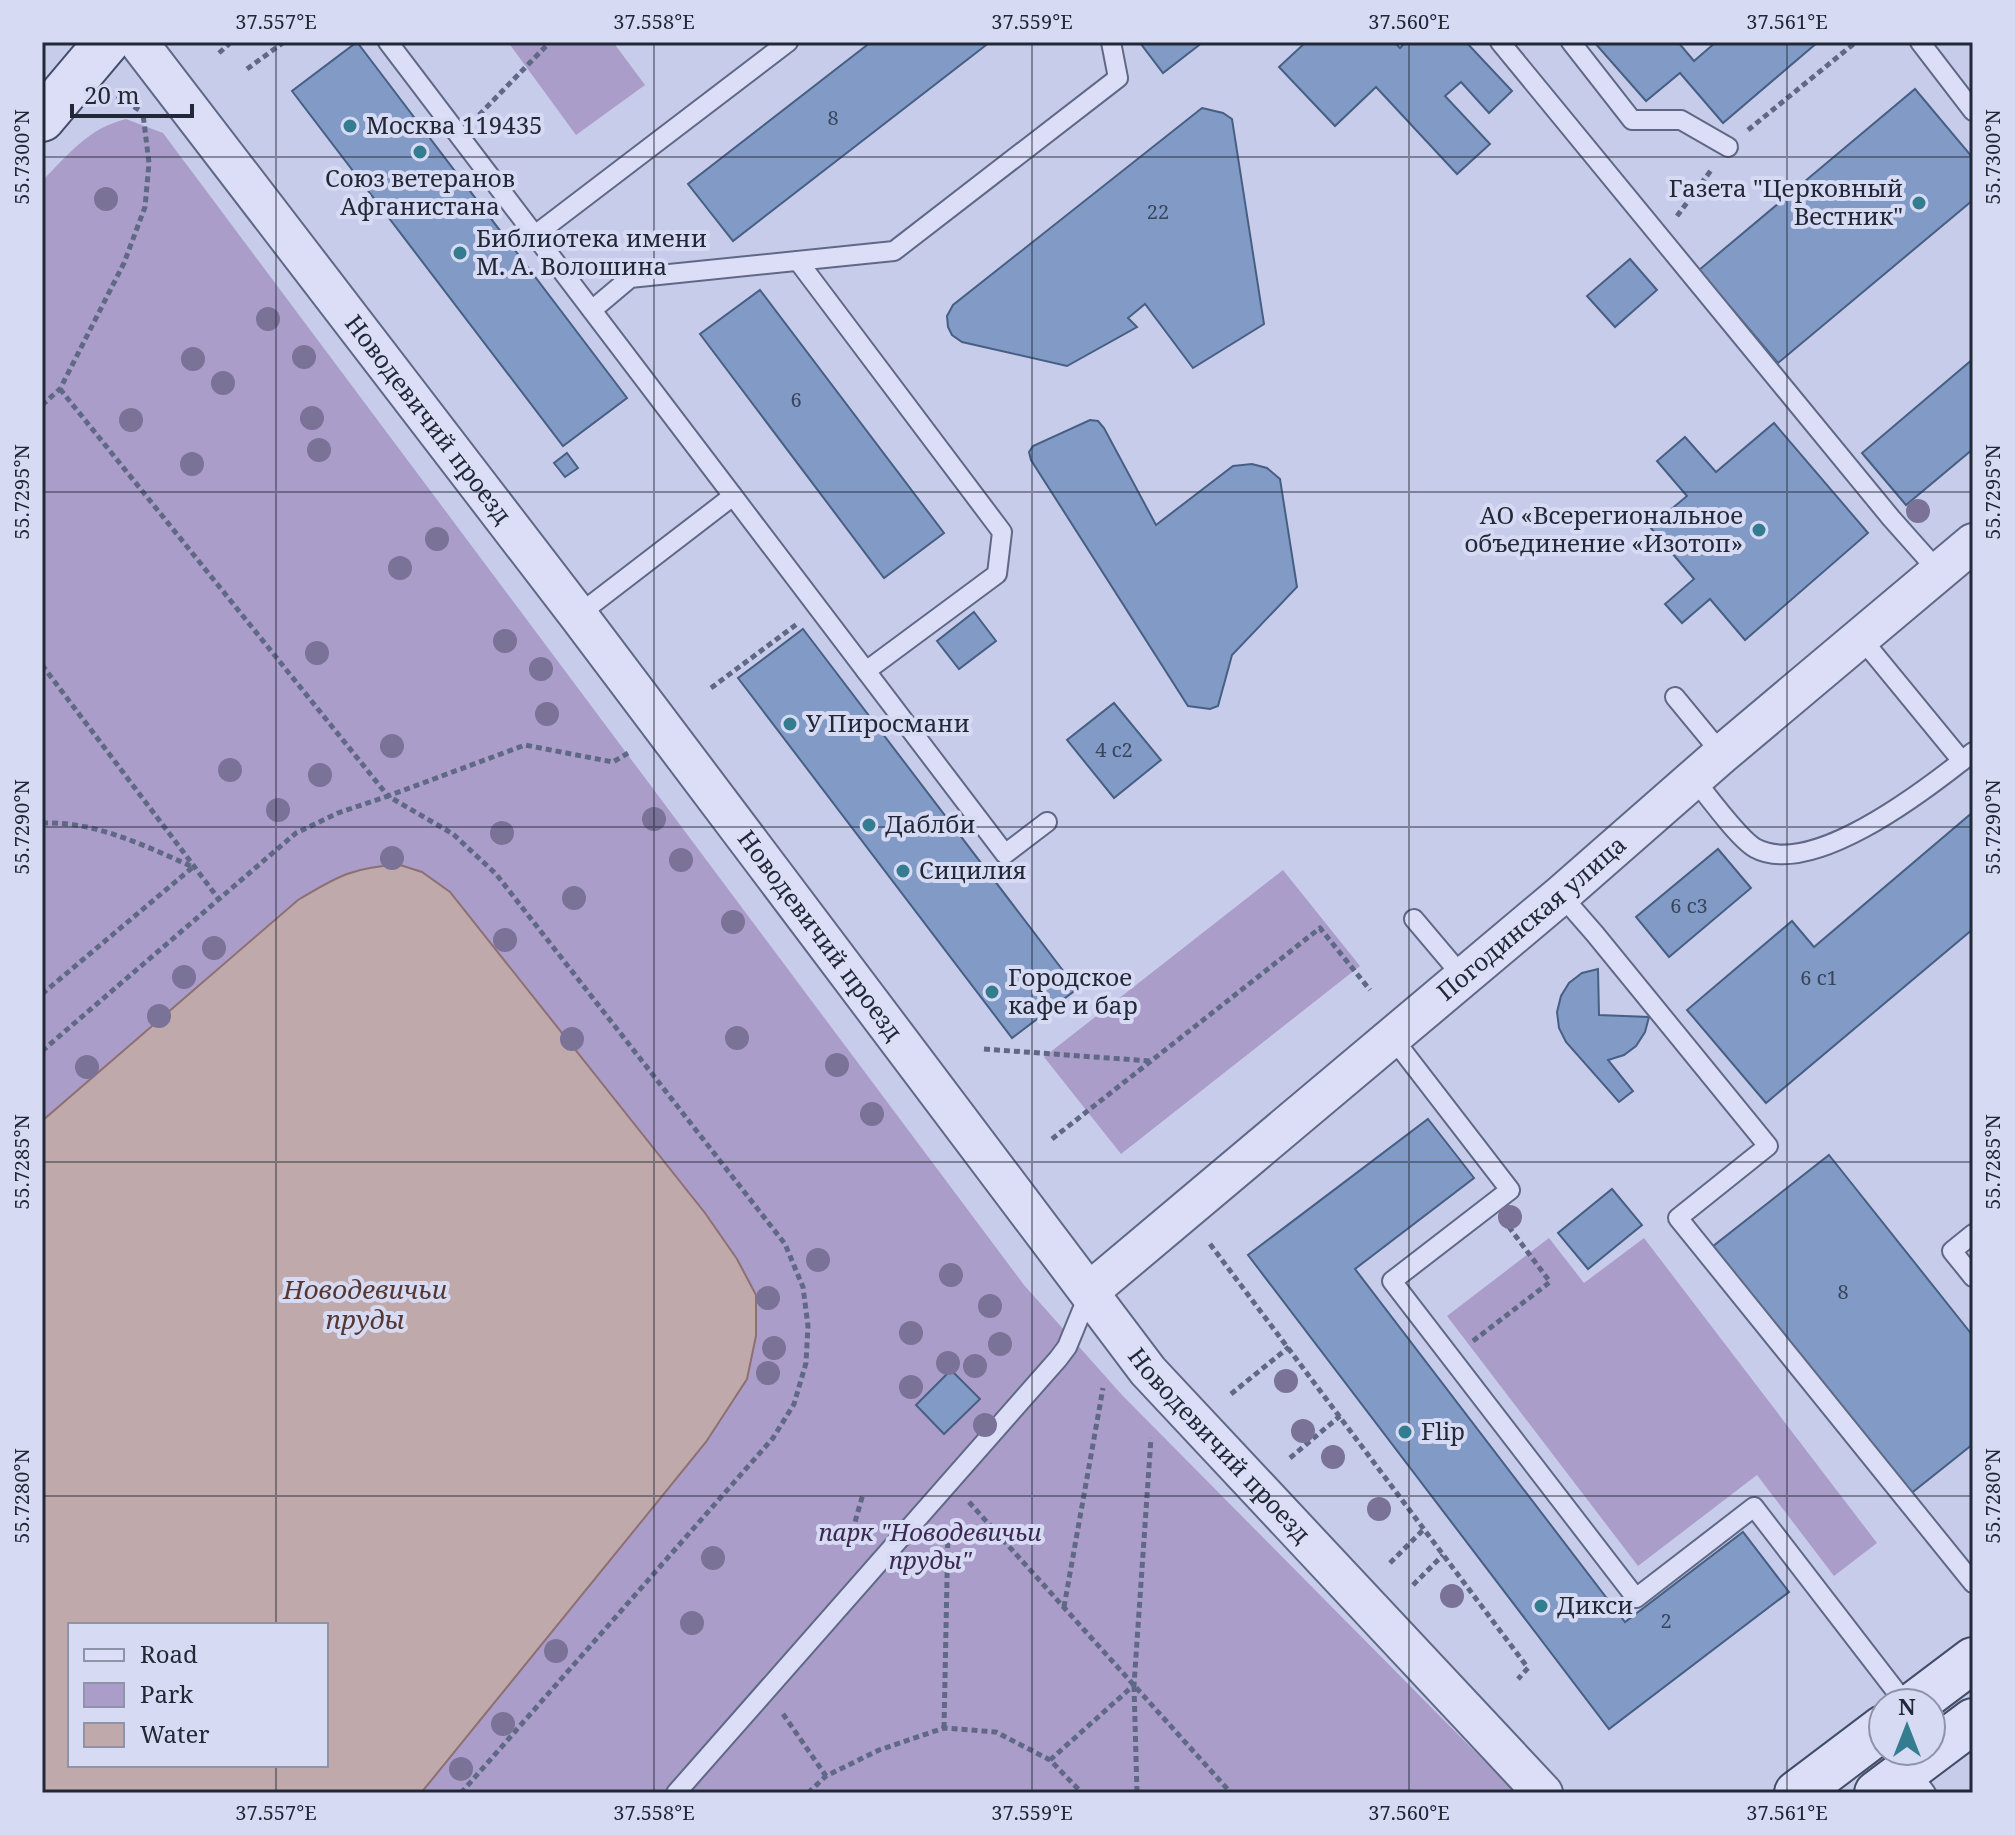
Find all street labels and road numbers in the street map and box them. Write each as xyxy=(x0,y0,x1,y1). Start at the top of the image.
street label: Новодевичий проезд xyxy=(338,307,520,530)
street label: Новодевичий проезд xyxy=(731,823,911,1047)
street label: Погодинская улица xyxy=(1429,827,1633,1007)
street label: Новодевичий проезд xyxy=(1121,1340,1319,1549)

